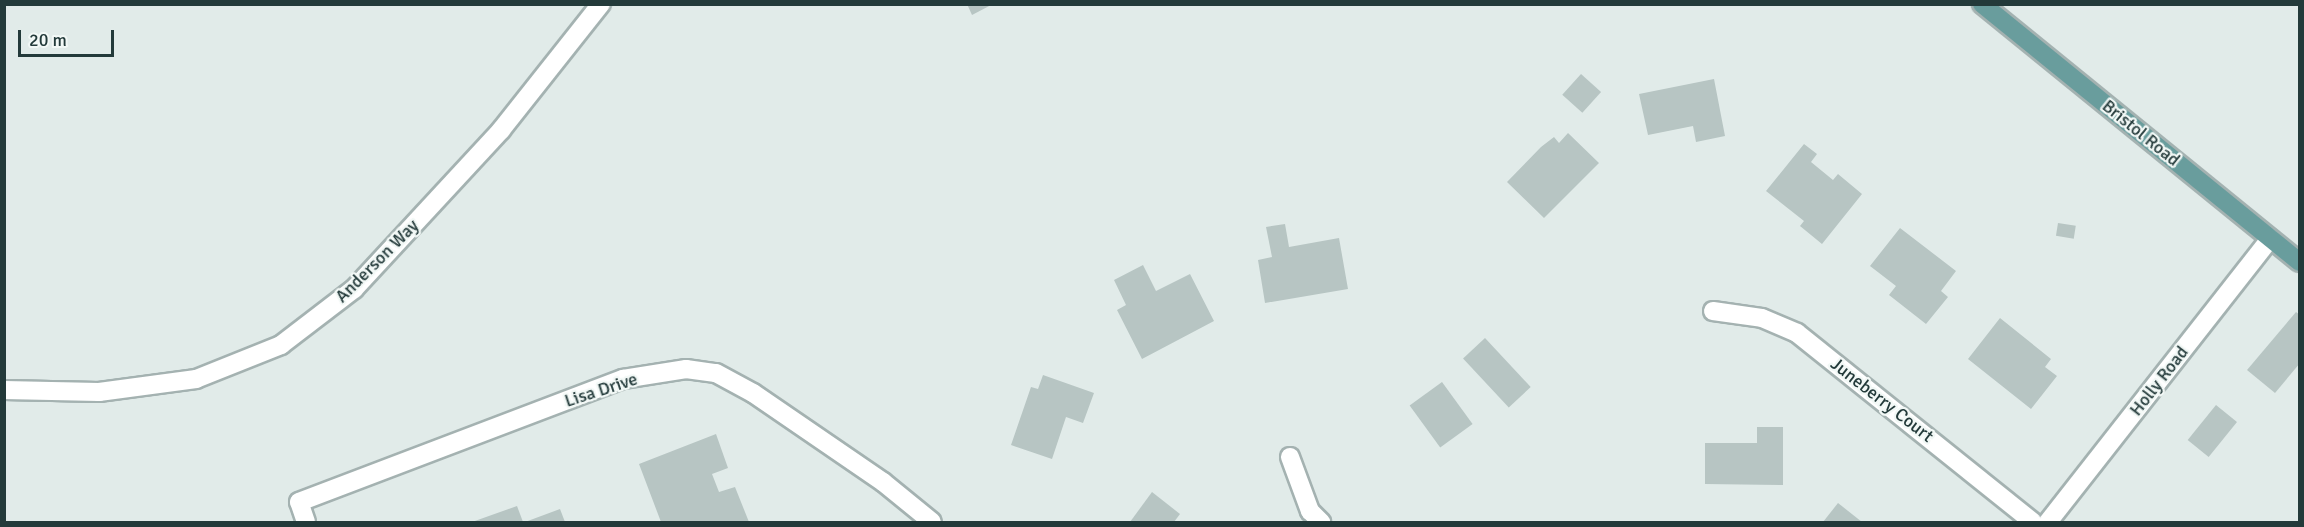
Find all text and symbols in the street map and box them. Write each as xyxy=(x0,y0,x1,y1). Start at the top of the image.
scale bar xyxy=(21,18,117,56)
text: 20 m xyxy=(29,29,67,51)
street label: Bristol Road xyxy=(2098,95,2184,171)
street label: Anderson Way xyxy=(331,215,423,307)
street label: Holly Road xyxy=(2125,342,2193,420)
street label: Juneberry Court xyxy=(1826,353,1938,447)
street label: Lisa Drive xyxy=(562,368,640,412)

